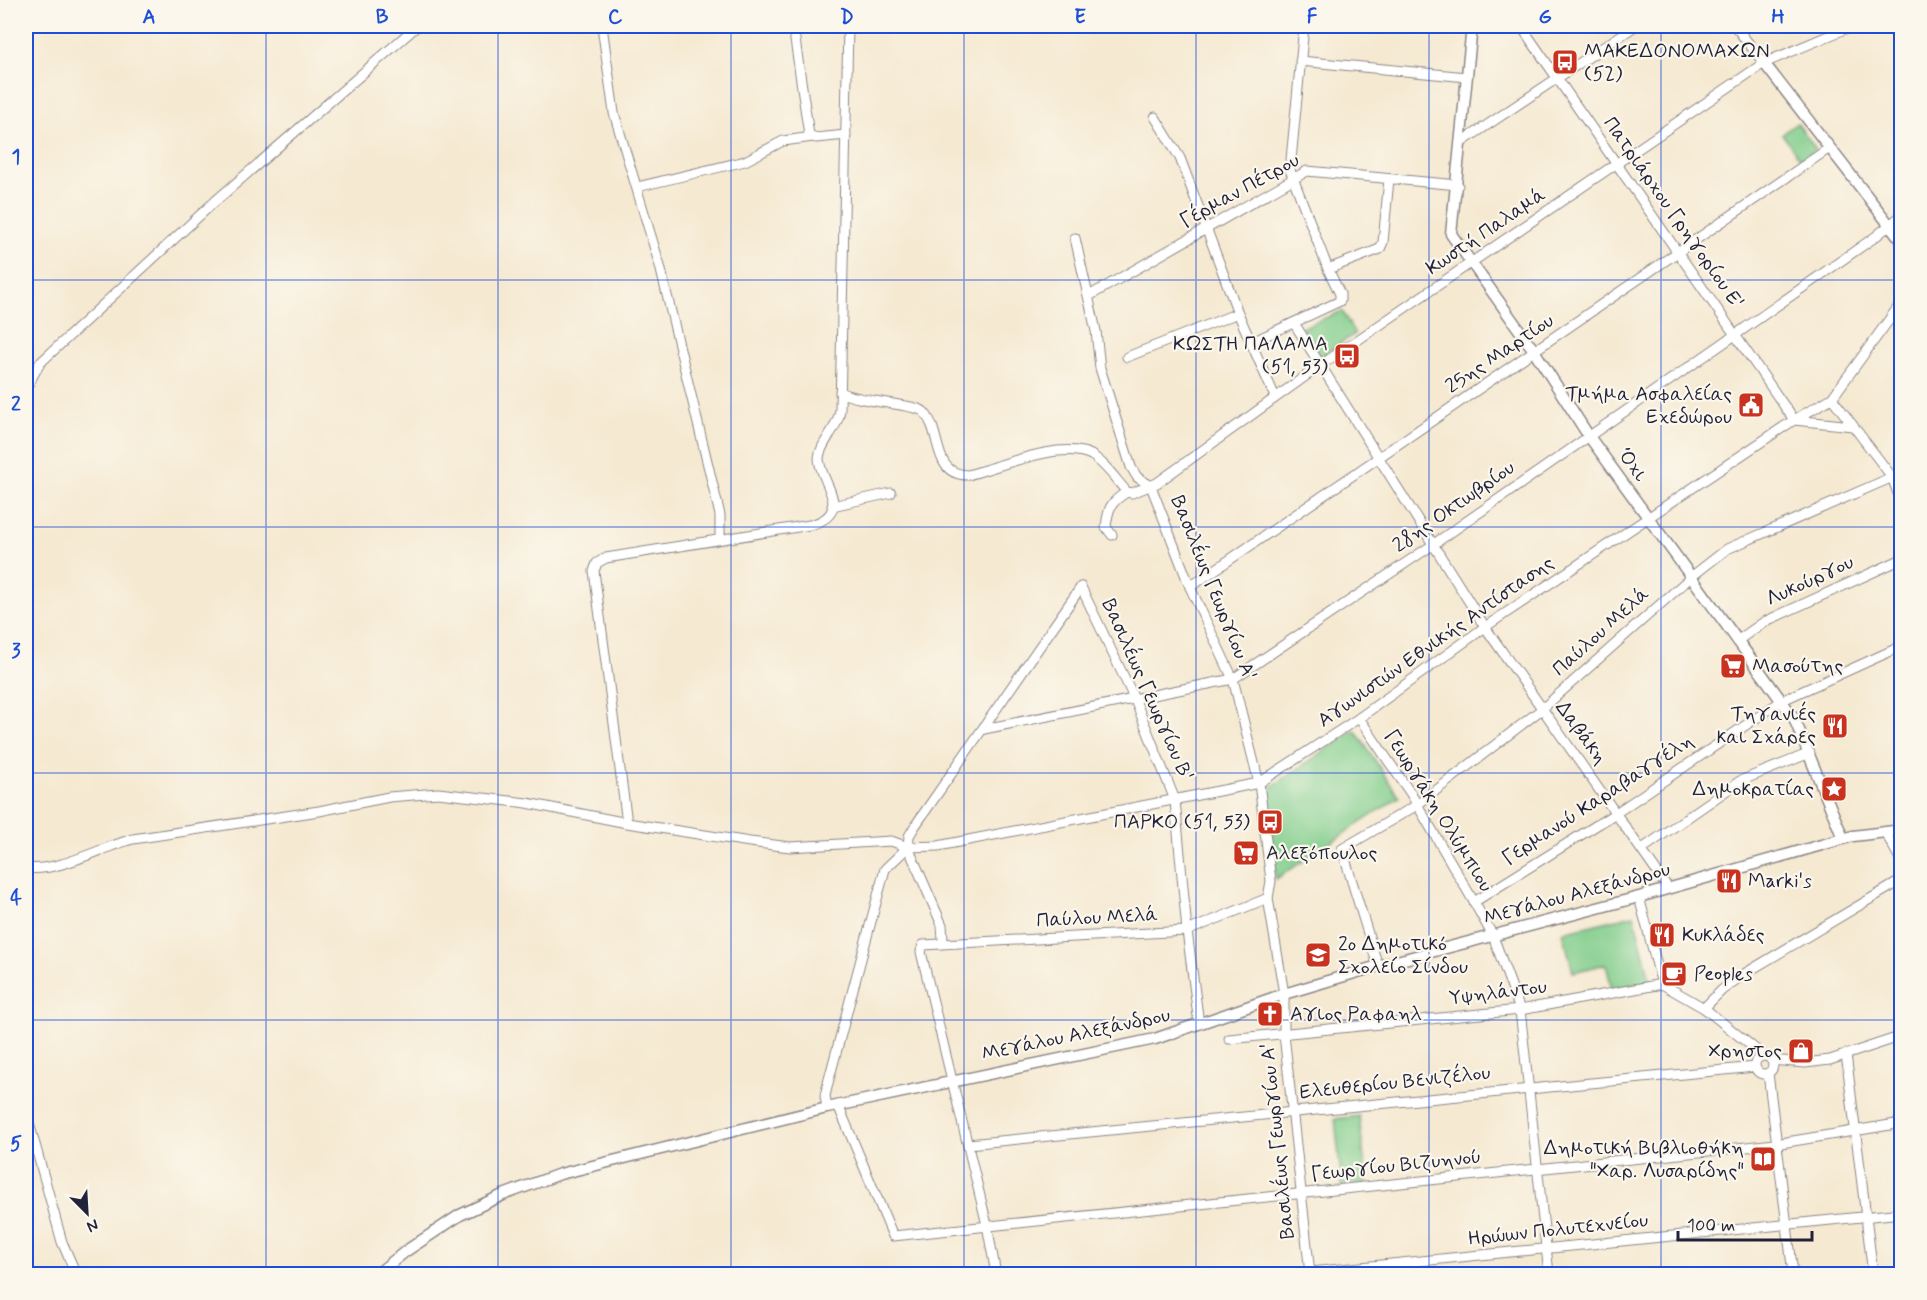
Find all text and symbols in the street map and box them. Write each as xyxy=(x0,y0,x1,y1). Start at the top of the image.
text: A xyxy=(142,4,156,31)
text: B xyxy=(376,4,389,31)
text: C xyxy=(608,4,623,31)
text: D xyxy=(840,4,854,31)
text: E xyxy=(1074,4,1086,31)
text: F xyxy=(1307,4,1318,31)
text: G xyxy=(1538,4,1552,31)
text: H xyxy=(1771,4,1785,31)
place label: ΜΑΚΕΔΟΝΟΜΑΧΩΝ (52) xyxy=(1584,38,1770,88)
bus stop icon: ΜΑΚΕΔΟΝΟΜΑΧΩΝ (52) xyxy=(1550,47,1580,77)
street label: Πατριάρχου Γρηγορίου Ε' xyxy=(1596,112,1750,314)
text: 1 xyxy=(12,144,20,171)
street label: Γέρμαν Πέτρου xyxy=(1175,147,1305,235)
street label: Κωστή Παλαμά xyxy=(1421,182,1551,282)
street label: 25ης Μαρτίου xyxy=(1440,308,1560,400)
place label: ΚΩΣΤΗ ΠΑΛΑΜΑ (51, 53) xyxy=(1173,331,1328,381)
bus stop icon: ΚΩΣΤΗ ΠΑΛΑΜΑ (51, 53) xyxy=(1332,341,1362,371)
place label: Τμήμα Ασφαλείας Εχεδώρου xyxy=(1566,381,1732,431)
public building icon: Τμήμα Ασφαλείας Εχεδώρου xyxy=(1736,390,1766,420)
text: 2 xyxy=(11,391,21,418)
street label: Όχι xyxy=(1611,443,1654,488)
street label: 28ης Οκτωβρίου xyxy=(1387,455,1521,559)
street label: Βασιλέως Γεωργίου Α' xyxy=(1164,492,1262,684)
street label: Λυκούργου xyxy=(1762,549,1858,613)
street label: Αγωνιστών Εθνικής Αντίστασης xyxy=(1312,550,1560,734)
street label: Παύλου Μελά xyxy=(1547,581,1655,683)
street label: Βασιλέως Γεωργίου Β' xyxy=(1095,595,1199,785)
text: 3 xyxy=(11,638,21,665)
supermarket icon: Μασούτης xyxy=(1718,651,1748,681)
place label: Μασούτης xyxy=(1752,653,1843,680)
street label: Δαβάκη xyxy=(1549,696,1613,770)
place label: Τηγανιές και Σχάρες xyxy=(1717,701,1816,751)
restaurant icon: Τηγανιές και Σχάρες xyxy=(1820,711,1850,741)
street label: Γεωργάκη Ολύμπιου xyxy=(1377,725,1499,897)
street label: Γερμανού Καραβαγγέλη xyxy=(1497,728,1699,872)
place icon: Δημοκρατίας xyxy=(1819,774,1849,804)
place label: Δημοκρατίας xyxy=(1693,776,1814,803)
bus stop icon: ΠΑΡΚΟ (51, 53) xyxy=(1255,807,1285,837)
place label: ΠΑΡΚΟ (51, 53) xyxy=(1114,809,1250,836)
supermarket icon: Αλεξόπουλος xyxy=(1231,838,1261,868)
place label: Αλεξόπουλος xyxy=(1266,840,1378,867)
street label: Μεγάλου Αλεξάνδρου xyxy=(1481,856,1673,932)
restaurant icon: Marki's xyxy=(1714,866,1744,896)
place label: Marki's xyxy=(1748,868,1812,895)
text: 4 xyxy=(10,885,22,912)
street label: Παύλου Μελά xyxy=(1036,901,1159,935)
restaurant icon: Κυκλάδες xyxy=(1647,920,1677,950)
place label: Κυκλάδες xyxy=(1682,922,1765,949)
place label: 2o Δημοτικό Σχολείο Σίνδου xyxy=(1338,931,1468,981)
school or university icon: 2o Δημοτικό Σχολείο Σίνδου xyxy=(1303,940,1333,970)
cafe icon: Peoples xyxy=(1659,959,1689,989)
place label: Peoples xyxy=(1694,961,1753,988)
street label: Υψηλάντου xyxy=(1448,974,1548,1012)
church icon: Αγιος Ραφαηλ xyxy=(1255,999,1285,1029)
place label: Αγιος Ραφαηλ xyxy=(1290,1001,1422,1028)
street label: Μεγάλου Αλεξάνδρου xyxy=(979,1002,1173,1068)
shop icon: Χρηστος xyxy=(1786,1036,1816,1066)
place label: Χρηστος xyxy=(1708,1038,1782,1065)
street label: Βασιλέως Γεωργίου Α' xyxy=(1254,1042,1302,1240)
street label: Ελευθερίου Βενιζέλου xyxy=(1298,1060,1492,1106)
text: 5 xyxy=(10,1131,22,1158)
place label: Δημοτική Βιβλιοθήκη "Χαρ. Λυσαρίδης" xyxy=(1544,1135,1744,1185)
street label: Γεωργίου Βιζυηνού xyxy=(1310,1144,1482,1188)
library icon: Δημοτική Βιβλιοθήκη "Χαρ. Λυσαρίδης" xyxy=(1748,1144,1778,1174)
north arrow xyxy=(57,1183,117,1243)
scale bar xyxy=(1678,1204,1812,1242)
street label: Ηρώων Πολυτεχνείου xyxy=(1466,1207,1650,1253)
text: N xyxy=(83,1214,102,1237)
text: 100 m xyxy=(1687,1214,1735,1238)

